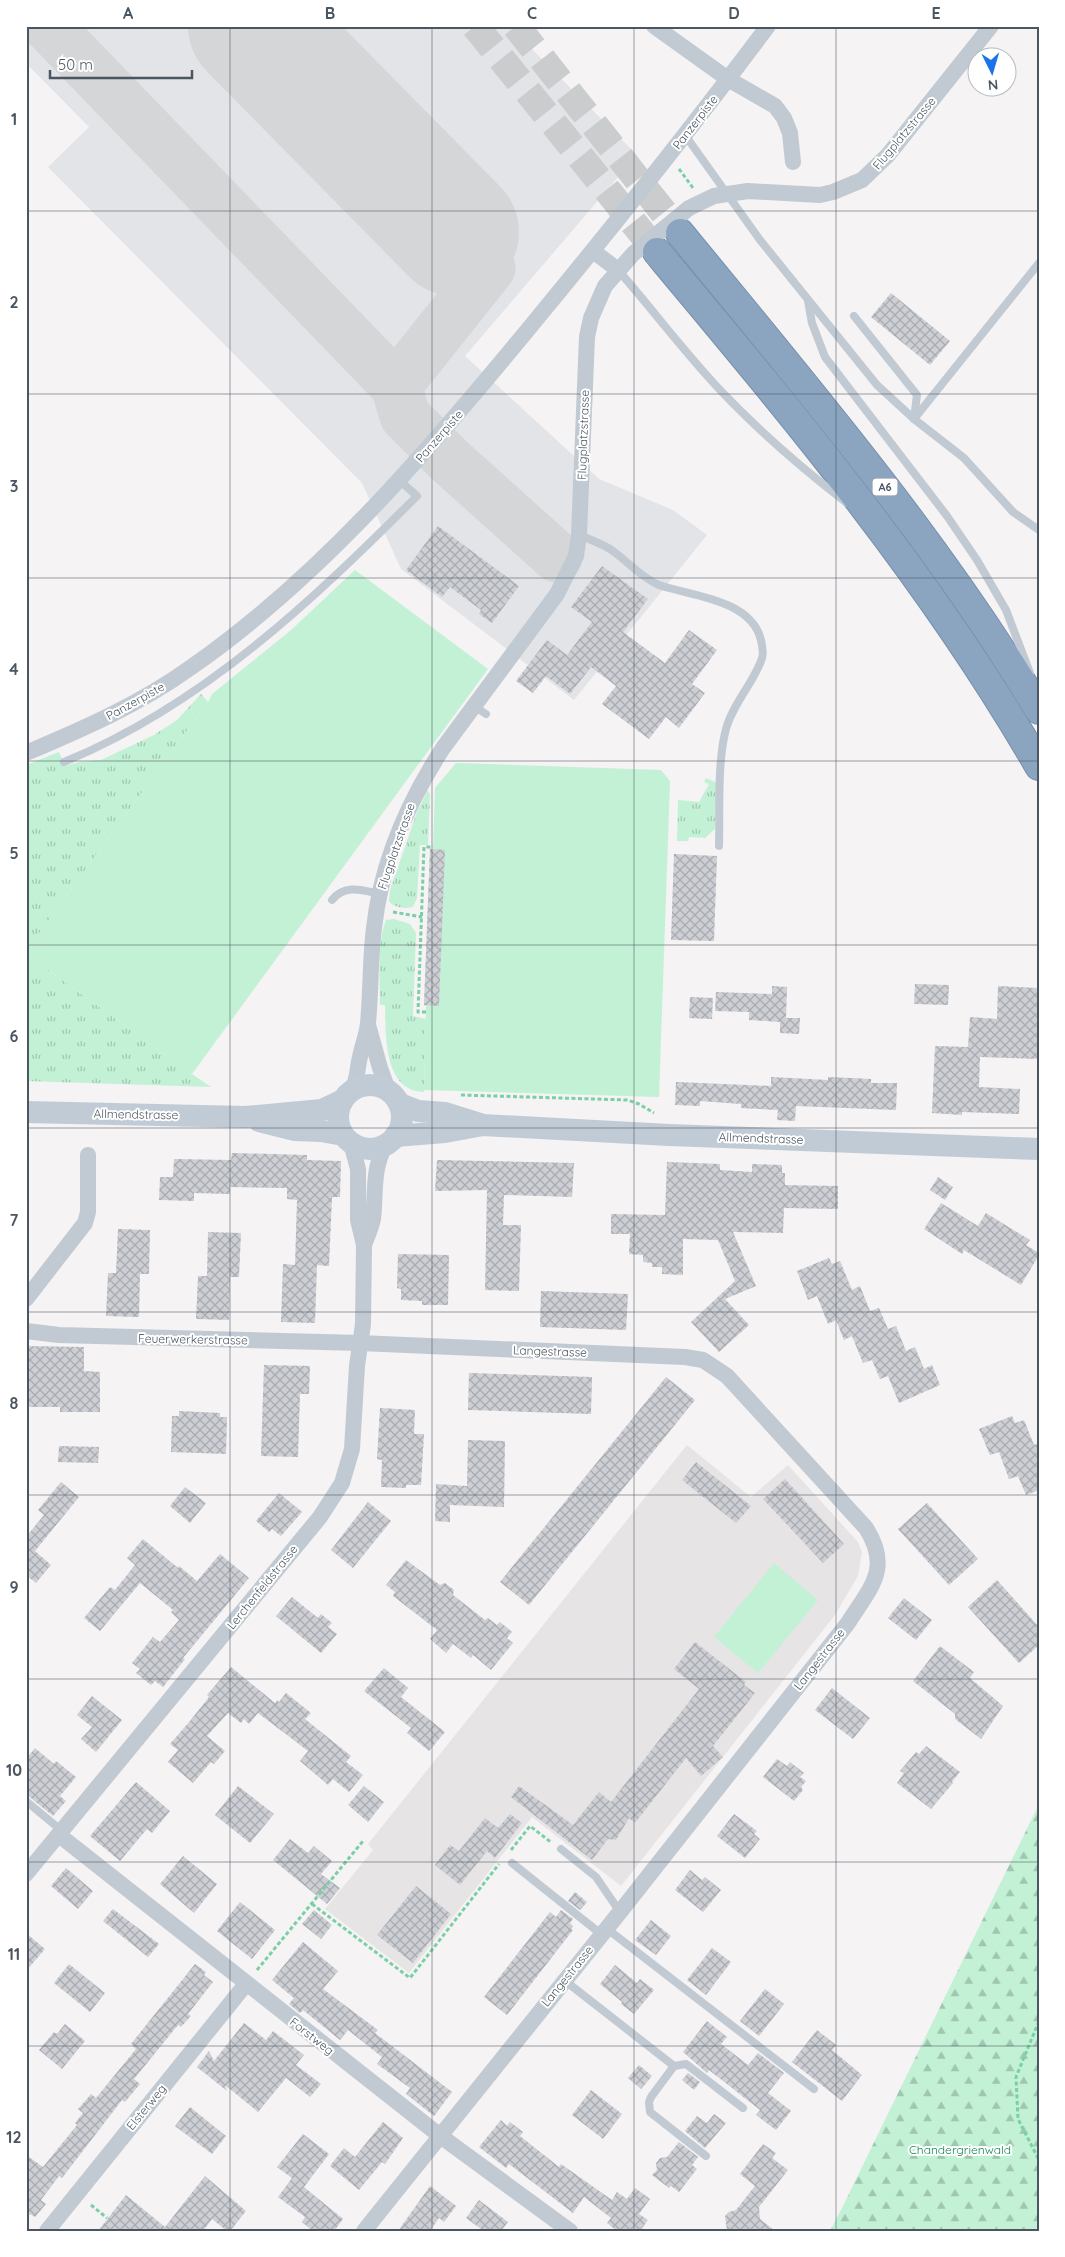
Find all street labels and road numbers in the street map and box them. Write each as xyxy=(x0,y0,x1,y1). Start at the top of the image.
street label: Panzerpiste xyxy=(669,92,721,152)
street label: Flugplatzstrasse xyxy=(869,93,939,172)
street label: Flugplatzstrasse xyxy=(574,389,592,480)
street label: Panzerpiste xyxy=(412,407,466,465)
road number: A6 xyxy=(872,478,898,496)
street label: Panzerpiste xyxy=(103,679,167,723)
street label: Flugplatzstrasse xyxy=(374,801,418,891)
street label: Allmendstrasse xyxy=(94,1106,179,1122)
street label: Allmendstrasse xyxy=(718,1129,804,1147)
street label: Feuerwerkerstrasse xyxy=(138,1331,248,1347)
street label: Langestrasse xyxy=(513,1342,588,1360)
street label: Lerchenfeldstrasse xyxy=(223,1542,301,1632)
street label: Langestrasse xyxy=(790,1625,848,1693)
street label: Langestrasse xyxy=(538,1942,596,2010)
street label: Forstweg xyxy=(287,2014,337,2058)
street label: Elsterweg xyxy=(123,2081,169,2133)

